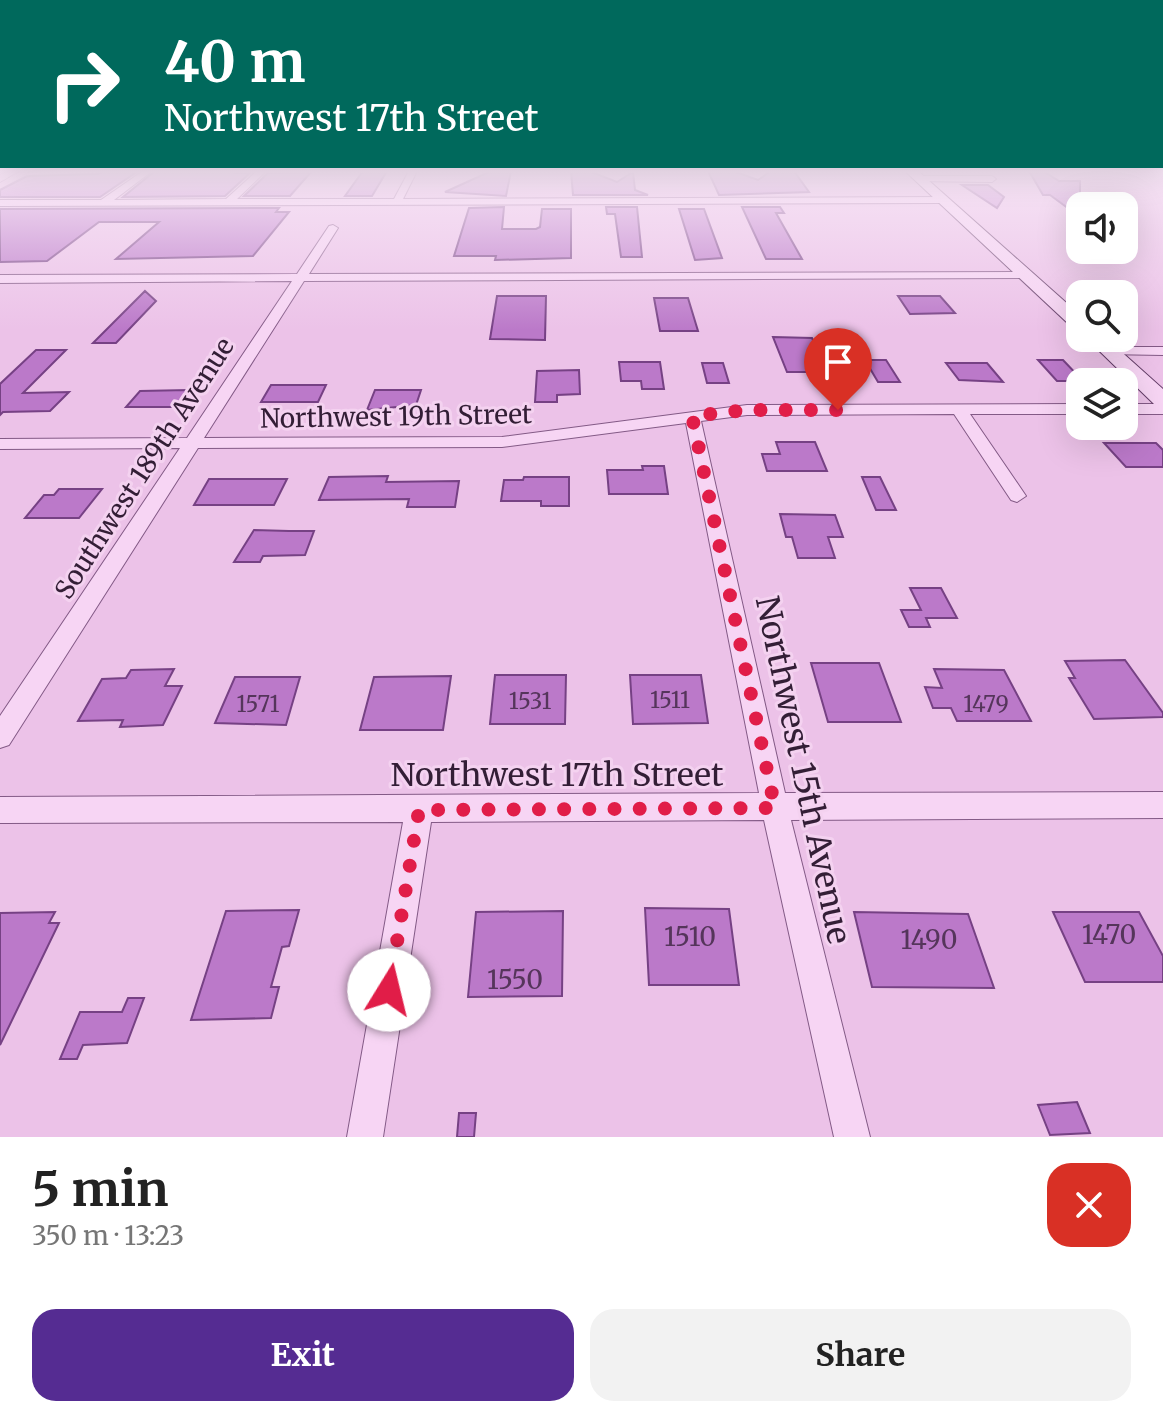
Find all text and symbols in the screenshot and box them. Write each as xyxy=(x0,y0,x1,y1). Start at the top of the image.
text: 40 m xyxy=(164,27,306,97)
icon: right xyxy=(32,32,136,136)
text: Northwest 17th Street xyxy=(164,96,539,141)
map controls xyxy=(1066,192,1138,440)
button: sound xyxy=(1066,192,1138,264)
button: search xyxy=(1066,280,1138,352)
pin xyxy=(804,328,872,410)
street label: Southwest 189th Avenue xyxy=(47,331,241,605)
icon: arrive xyxy=(816,340,860,384)
button: layers xyxy=(1066,368,1138,440)
street label: Northwest 19th Street xyxy=(260,397,532,435)
street label: Northwest 15th Avenue xyxy=(747,593,859,947)
house number: 1511 xyxy=(650,686,690,714)
house number: 1531 xyxy=(509,687,551,715)
house number: 1571 xyxy=(236,690,280,718)
house number: 1479 xyxy=(963,690,1009,718)
street label: Northwest 17th Street xyxy=(391,755,724,795)
house number: 1470 xyxy=(1082,918,1136,951)
house number: 1510 xyxy=(664,920,716,953)
house number: 1490 xyxy=(900,923,958,956)
position arrow xyxy=(347,948,431,1032)
house number: 1550 xyxy=(487,963,543,996)
text: 5 min xyxy=(32,1159,169,1219)
button: close xyxy=(1047,1163,1131,1247)
text: 350 m · 13:23 xyxy=(32,1219,184,1252)
button: Exit xyxy=(32,1309,574,1401)
button: Share xyxy=(590,1309,1131,1401)

